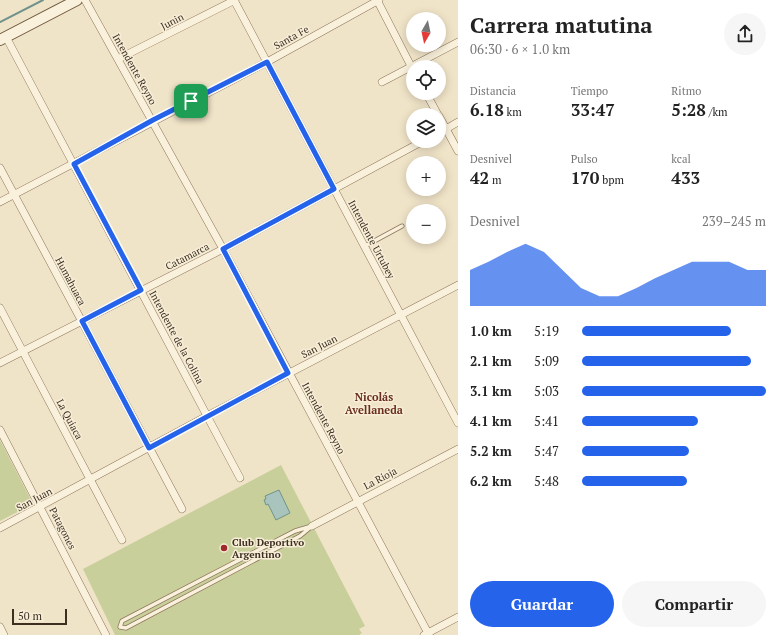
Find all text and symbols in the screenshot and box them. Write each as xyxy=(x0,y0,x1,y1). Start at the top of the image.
street label: Junin xyxy=(159,10,186,33)
text: Carrera matutina xyxy=(470,10,653,39)
north arrow xyxy=(406,12,446,52)
map controls xyxy=(406,12,446,244)
button: share xyxy=(724,13,766,55)
street label: Santa Fe xyxy=(271,23,311,52)
street label: Intendente Reyno xyxy=(110,31,160,108)
text: 06:30 · 6 × 1.0 km xyxy=(470,40,570,58)
button: locate xyxy=(406,60,446,100)
pin xyxy=(174,84,208,118)
text: Distancia xyxy=(470,84,516,98)
text: Tiempo xyxy=(571,84,608,98)
text: Ritmo xyxy=(671,84,701,98)
icon: arrive xyxy=(180,90,202,112)
text: 6.18 xyxy=(470,98,504,121)
text: 33:47 xyxy=(571,98,615,121)
text: 5:28 xyxy=(671,98,706,121)
text: km xyxy=(504,105,522,119)
text: /km xyxy=(706,105,728,119)
button: layers xyxy=(406,108,446,148)
text: Desnivel xyxy=(470,152,512,166)
text: Pulso xyxy=(571,152,598,166)
text: kcal xyxy=(671,152,691,166)
button: + xyxy=(406,156,446,196)
text: 42 xyxy=(470,166,489,189)
text: 170 xyxy=(571,166,599,189)
text: 433 xyxy=(671,166,700,189)
text: m xyxy=(489,173,501,187)
text: bpm xyxy=(599,173,624,187)
street label: Intendente Urtubey xyxy=(345,198,398,282)
button: − xyxy=(406,204,446,244)
text: Desnivel xyxy=(470,212,520,230)
text: 239–245 m xyxy=(702,212,766,230)
street label: Catamarca xyxy=(163,240,211,273)
street label: Humahuaca xyxy=(52,255,89,308)
street label: Intendente de la Colina xyxy=(146,288,207,386)
text: 1.0 km xyxy=(470,322,512,340)
text: 5:19 xyxy=(534,322,559,340)
street label: San Juan xyxy=(299,332,340,361)
text: 2.1 km xyxy=(470,352,512,370)
text: 5:09 xyxy=(534,352,559,370)
street label: Intendente Reyno xyxy=(299,380,348,457)
text: 3.1 km xyxy=(470,382,512,400)
text: 5:03 xyxy=(534,382,559,400)
district label: Nicolás Avellaneda xyxy=(345,390,403,417)
street label: La Quiaca xyxy=(54,397,86,442)
text: 4.1 km xyxy=(470,412,512,430)
text: 5:41 xyxy=(534,412,559,430)
text: 5.2 km xyxy=(470,442,512,460)
text: 5:47 xyxy=(534,442,559,460)
street label: La Rioja xyxy=(361,464,399,493)
text: 6.2 km xyxy=(470,472,512,490)
text: 5:48 xyxy=(534,472,559,490)
street label: San Juan xyxy=(14,485,55,514)
street label: Patagones xyxy=(46,505,79,552)
place label: Club Deportivo Argentino xyxy=(232,536,304,561)
marker: Club Deportivo Argentino xyxy=(219,543,229,553)
button: Guardar xyxy=(470,581,614,627)
button: Compartir xyxy=(622,581,766,627)
scale bar xyxy=(12,607,67,626)
text: 50 m xyxy=(18,609,42,623)

